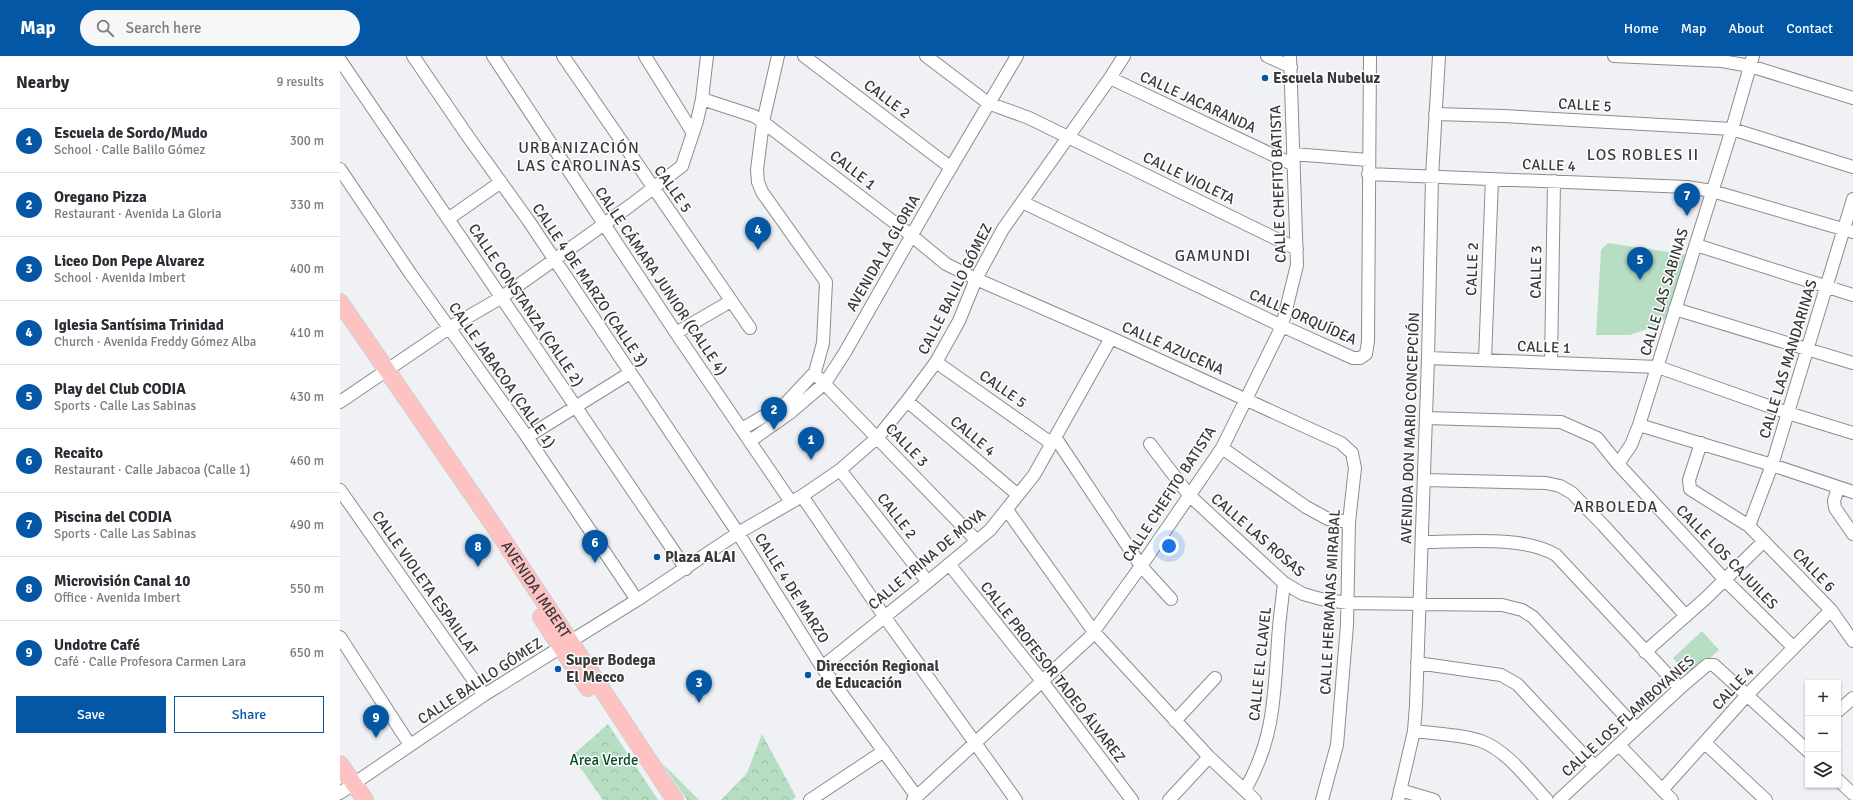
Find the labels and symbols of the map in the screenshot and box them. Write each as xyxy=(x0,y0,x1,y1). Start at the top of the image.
street label: CALLE JACARANDA xyxy=(1137,67,1259,137)
place label: Escuela Nubeluz xyxy=(1273,69,1381,87)
marker: Escuela Nubeluz xyxy=(1260,73,1270,83)
street label: CALLE 2 xyxy=(860,76,914,122)
street label: CALLE 5 xyxy=(1558,95,1612,115)
street label: CALLE CHEFITO BATISTA xyxy=(1266,105,1290,263)
district label: URBANIZACIÓN LAS CAROLINAS xyxy=(516,138,642,176)
district label: LOS ROBLES II xyxy=(1587,145,1699,165)
street label: CALLE 1 xyxy=(826,146,880,194)
street label: CALLE VIOLETA xyxy=(1140,148,1238,208)
street label: CALLE 4 xyxy=(1522,155,1576,175)
street label: CALLE 5 xyxy=(650,162,696,216)
street label: CALLE CÁMARA JUNIOR (CALLE 4) xyxy=(591,183,732,379)
pin: 7 xyxy=(1674,183,1700,216)
street label: AVENIDA LA GLORIA xyxy=(842,191,924,315)
street label: CALLE 4 DE MARZO (CALLE 3) xyxy=(529,200,652,370)
pin: 4 xyxy=(745,217,771,250)
street label: CALLE CONSTANZA (CALLE 2) xyxy=(465,220,587,390)
street label: CALLE BALILO GÓMEZ xyxy=(913,220,996,358)
street label: CALLE LAS SABINAS xyxy=(1636,226,1692,358)
street label: CALLE 2 xyxy=(1462,242,1482,296)
street label: CALLE 3 xyxy=(1527,245,1545,299)
district label: GAMUNDI xyxy=(1175,246,1251,266)
pin: 5 xyxy=(1627,247,1653,280)
street label: CALLE LAS MANDARINAS xyxy=(1755,277,1821,441)
street label: CALLE ORQUÍDEA xyxy=(1247,284,1360,349)
street label: CALLE JABACOA (CALLE 1) xyxy=(445,299,559,451)
street label: AVENIDA DON MARIO CONCEPCIÓN xyxy=(1396,312,1423,544)
street label: CALLE AZUCENA xyxy=(1119,317,1227,379)
street label: CALLE 1 xyxy=(1517,337,1571,357)
street label: CALLE 5 xyxy=(976,366,1030,412)
pin: 2 xyxy=(761,397,787,430)
street label: CALLE 4 xyxy=(947,412,999,460)
street label: CALLE 3 xyxy=(882,420,932,470)
street label: CALLE CHEFITO BATISTA xyxy=(1118,423,1220,565)
pin: 1 xyxy=(798,427,824,460)
street label: CALLE 2 xyxy=(873,489,921,543)
street label: CALLE LAS ROSAS xyxy=(1207,489,1309,581)
district label: ARBOLEDA xyxy=(1574,497,1658,517)
street label: CALLE LOS CAJUILES xyxy=(1672,501,1782,613)
street label: CALLE TRINA DE MOYA xyxy=(865,505,989,613)
street label: CALLE VIOLETA ESPAILLAT xyxy=(368,507,482,659)
street label: CALLE HERMANAS MIRABAL xyxy=(1316,508,1344,695)
pin: 6 xyxy=(582,530,608,563)
street label: CALLE 4 DE MARZO xyxy=(751,530,833,647)
pin: 8 xyxy=(465,534,491,567)
your location xyxy=(1159,536,1179,556)
street label: AVENIDA IMBERT xyxy=(497,538,575,642)
street label: CALLE 6 xyxy=(1789,545,1839,595)
place label: Plaza ALAI xyxy=(665,548,736,566)
marker: Plaza ALAI xyxy=(652,552,662,562)
street label: CALLE PROFESOR TADEO ÁLVAREZ xyxy=(977,577,1130,766)
street label: CALLE EL CLAVEL xyxy=(1245,606,1275,722)
street label: CALLE BALILO GÓMEZ xyxy=(414,633,546,728)
place label: Super Bodega El Mecco xyxy=(566,651,656,686)
street label: CALLE LOS FLAMBOYANES xyxy=(1558,652,1698,780)
place label: Dirección Regional de Educación xyxy=(816,657,939,692)
street label: CALLE 4 xyxy=(1708,662,1758,714)
marker: Super Bodega El Mecco xyxy=(553,664,563,674)
pin: 3 xyxy=(686,670,712,703)
marker: Dirección Regional de Educación xyxy=(803,670,813,680)
pin: 9 xyxy=(363,705,389,738)
park label: Area Verde xyxy=(569,751,639,769)

